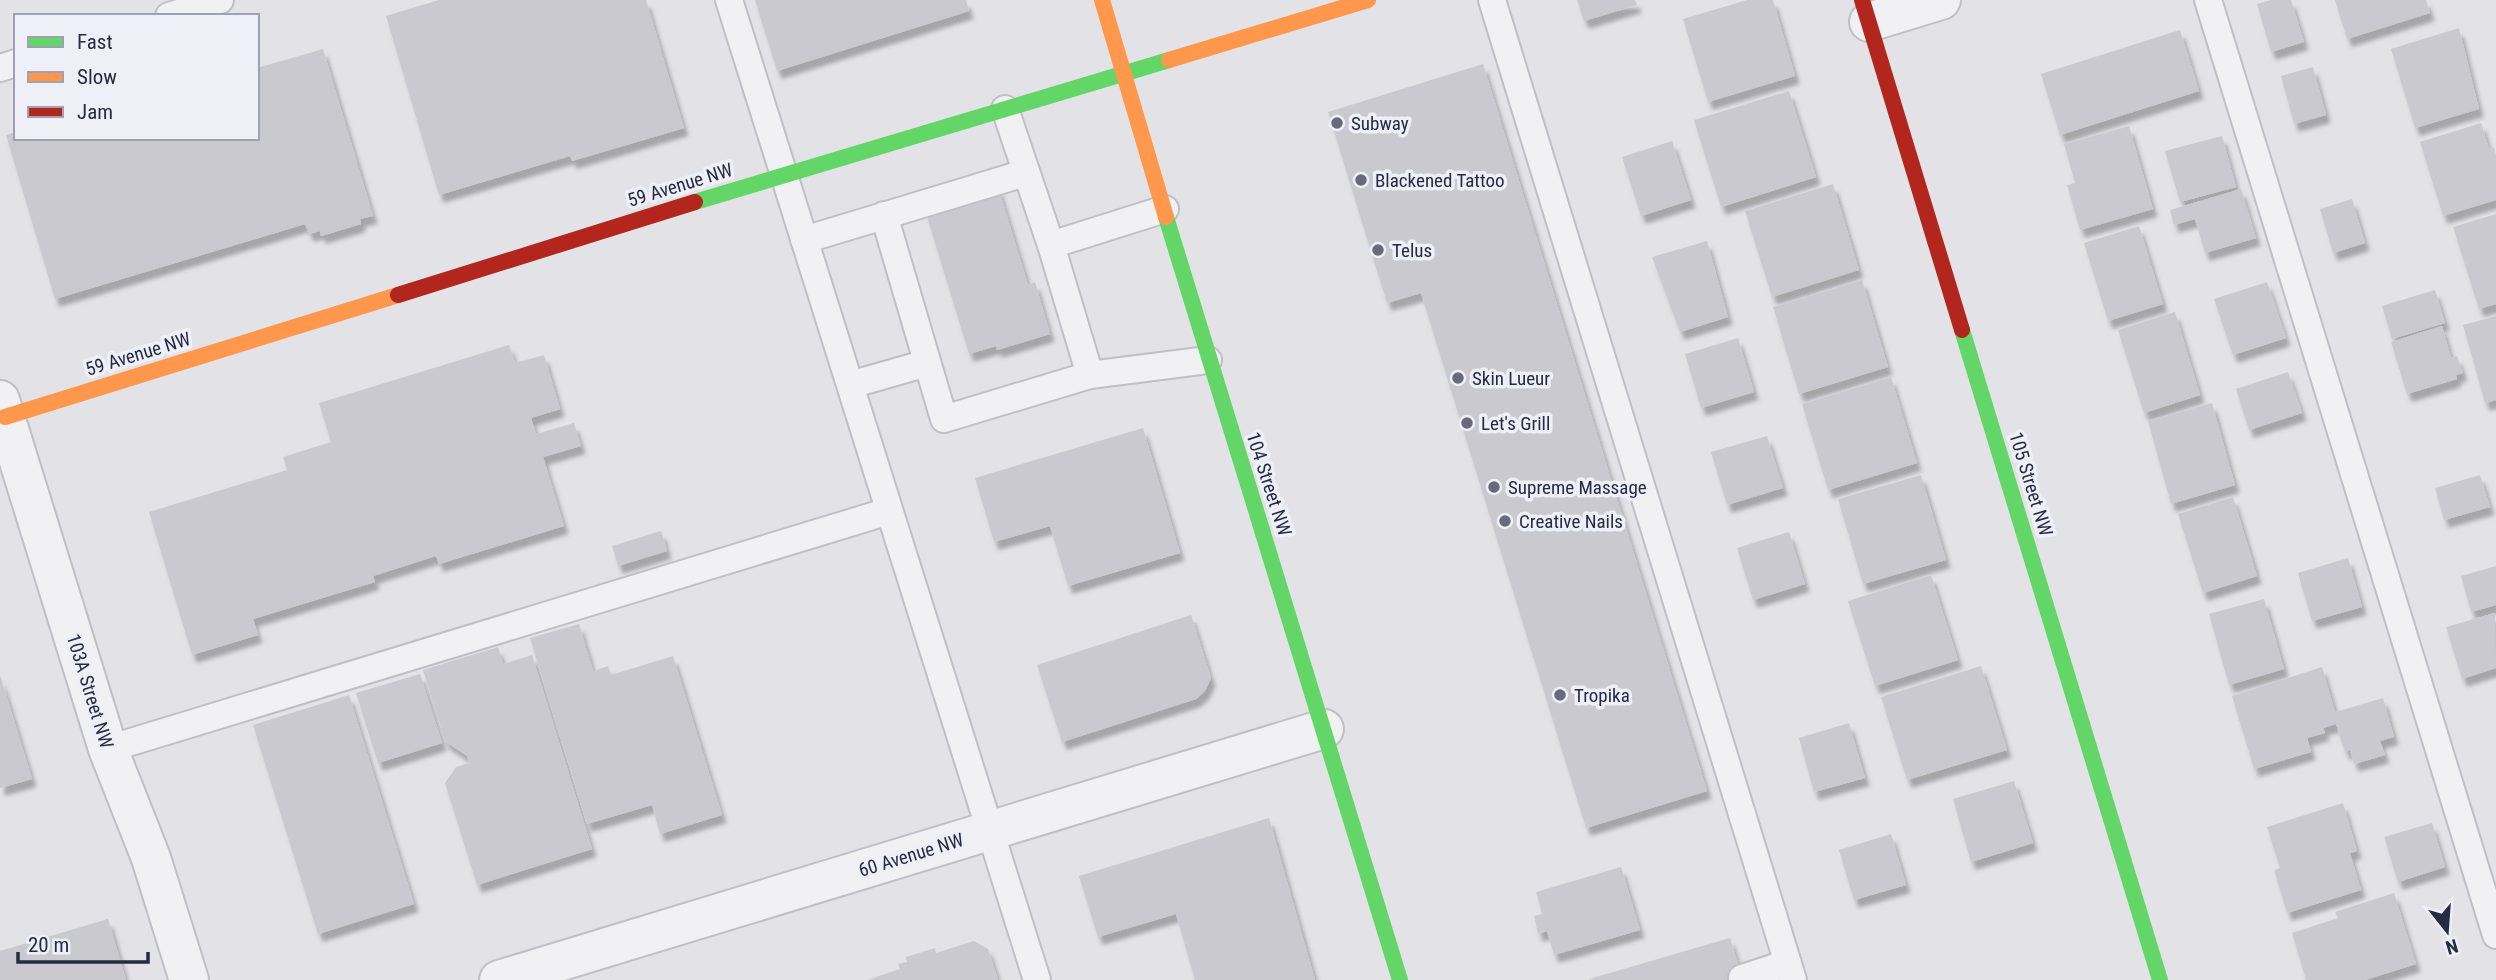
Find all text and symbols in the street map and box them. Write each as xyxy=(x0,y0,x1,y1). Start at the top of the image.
legend xyxy=(14,14,259,140)
text: Fast xyxy=(77,30,113,54)
text: Slow xyxy=(77,65,117,89)
text: Jam xyxy=(77,100,113,124)
place label: Subway xyxy=(1351,112,1409,135)
marker: Subway xyxy=(1329,115,1345,131)
street label: 59 Avenue NW xyxy=(625,158,735,212)
place label: Blackened Tattoo xyxy=(1375,169,1505,192)
marker: Blackened Tattoo xyxy=(1353,172,1369,188)
place label: Telus xyxy=(1392,239,1432,262)
marker: Telus xyxy=(1370,242,1386,258)
street label: 59 Avenue NW xyxy=(83,327,193,381)
place label: Skin Lueur xyxy=(1472,367,1550,390)
marker: Skin Lueur xyxy=(1450,370,1466,386)
place label: Let's Grill xyxy=(1481,412,1550,435)
marker: Let's Grill xyxy=(1459,415,1475,431)
street label: 104 Street NW xyxy=(1241,429,1297,539)
street label: 105 Street NW xyxy=(2004,429,2058,539)
place label: Supreme Massage xyxy=(1508,476,1647,499)
marker: Supreme Massage xyxy=(1486,479,1502,495)
place label: Creative Nails xyxy=(1519,510,1623,533)
marker: Creative Nails xyxy=(1497,513,1513,529)
street label: 103A Street NW xyxy=(62,631,118,751)
place label: Tropika xyxy=(1574,684,1630,707)
marker: Tropika xyxy=(1552,687,1568,703)
street label: 60 Avenue NW xyxy=(856,828,966,882)
north arrow xyxy=(2412,896,2482,966)
scale bar xyxy=(18,920,147,964)
text: 20 m xyxy=(28,933,69,957)
text: N xyxy=(2443,934,2461,959)

